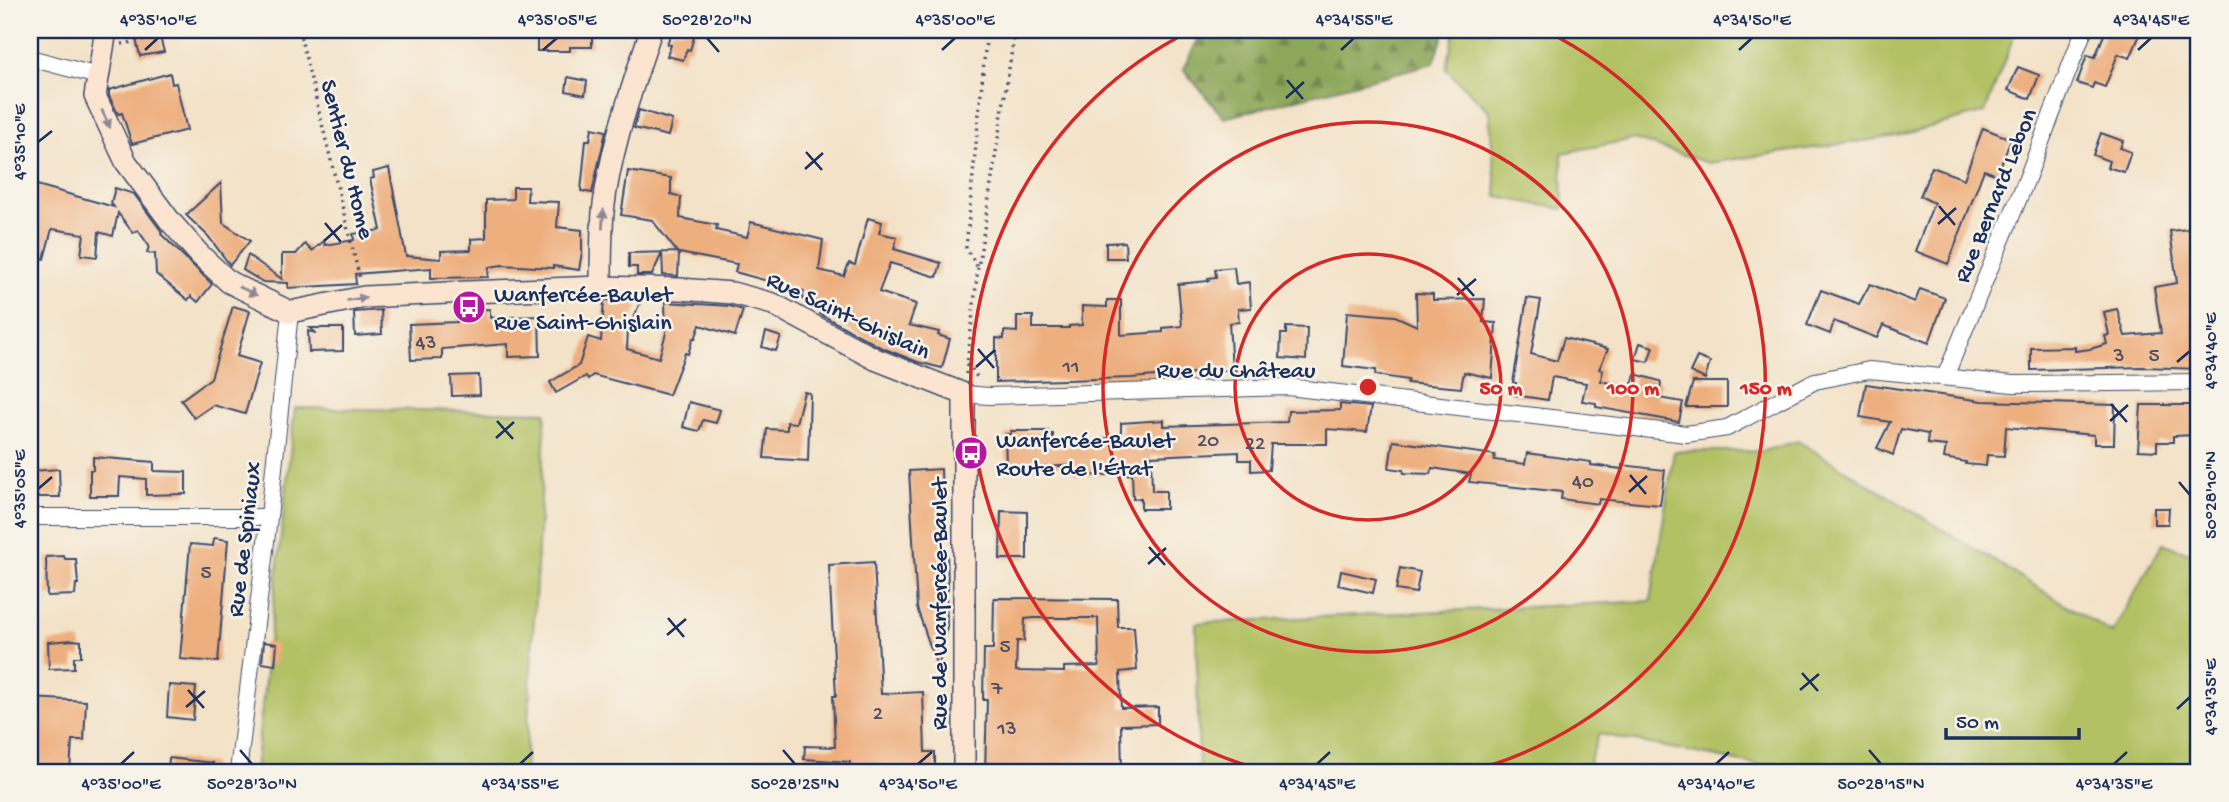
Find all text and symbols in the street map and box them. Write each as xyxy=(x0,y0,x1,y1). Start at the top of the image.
text: 4°35'10"E xyxy=(120,11,197,32)
text: 4°35'05"E xyxy=(518,11,597,32)
text: 50°28'20"N xyxy=(662,11,752,32)
text: 4°35'00"E xyxy=(915,11,995,32)
text: 4°34'55"E xyxy=(1316,11,1393,32)
text: 4°34'50"E xyxy=(1713,11,1791,32)
text: 4°34'45"E xyxy=(2113,11,2190,32)
street label: Sentier du Home xyxy=(312,77,380,243)
text: 4°35'10"E xyxy=(11,103,32,180)
street label: Rue Bernard Lebon xyxy=(1949,104,2046,288)
one-way arrow xyxy=(100,109,111,129)
one-way arrow xyxy=(598,208,609,230)
street label: Rue Saint-Ghislain xyxy=(761,267,935,368)
place label: Wanfercée-Baulet Rue Saint-Ghislain xyxy=(494,282,674,339)
one-way arrow xyxy=(238,285,258,297)
bus stop icon: Wanfercée-Baulet Rue Saint-Ghislain xyxy=(450,288,488,326)
one-way arrow xyxy=(347,293,369,304)
text: 4°34'40"E xyxy=(2202,312,2223,389)
house number: 43 xyxy=(416,332,436,357)
house number: 3 xyxy=(2113,345,2124,370)
house number: 5 xyxy=(2148,345,2160,370)
house number: 11 xyxy=(1062,356,1079,381)
street label: Rue du Château xyxy=(1157,358,1315,387)
centre of rings xyxy=(1356,375,1380,399)
text: 50 m xyxy=(1480,378,1523,403)
text: 100 m xyxy=(1606,378,1659,403)
text: 150 m xyxy=(1739,378,1792,403)
place label: Wanfercée-Baulet Route de l'État xyxy=(996,428,1176,485)
house number: 20 xyxy=(1197,430,1219,455)
house number: 22 xyxy=(1245,433,1265,458)
bus stop icon: Wanfercée-Baulet Route de l'État xyxy=(952,434,990,472)
text: 4°35'05"E xyxy=(11,449,32,528)
text: 50°28'10"N xyxy=(2202,451,2223,539)
street label: Rue de Spiniaux xyxy=(223,460,270,619)
house number: 40 xyxy=(1572,471,1594,496)
street label: Rue de Wanfercée-Baulet xyxy=(927,476,956,730)
house number: 5 xyxy=(200,562,212,587)
house number: 5 xyxy=(999,636,1011,661)
text: 4°34'35"E xyxy=(2202,658,2223,735)
house number: 7 xyxy=(991,678,1004,703)
scale bar xyxy=(1946,697,2078,741)
house number: 2 xyxy=(873,703,883,728)
text: 50 m xyxy=(1956,712,1999,737)
house number: 13 xyxy=(996,718,1017,743)
text: 4°35'00"E xyxy=(81,775,161,796)
text: 50°28'30"N xyxy=(207,775,297,796)
text: 4°34'55"E xyxy=(482,775,559,796)
text: 50°28'25"N xyxy=(751,775,839,796)
text: 4°34'50"E xyxy=(879,775,957,796)
text: 4°34'45"E xyxy=(1279,775,1356,796)
text: 4°34'40"E xyxy=(1678,775,1755,796)
text: 50°28'15"N xyxy=(1837,775,1925,796)
text: 4°34'35"E xyxy=(2076,775,2153,796)

